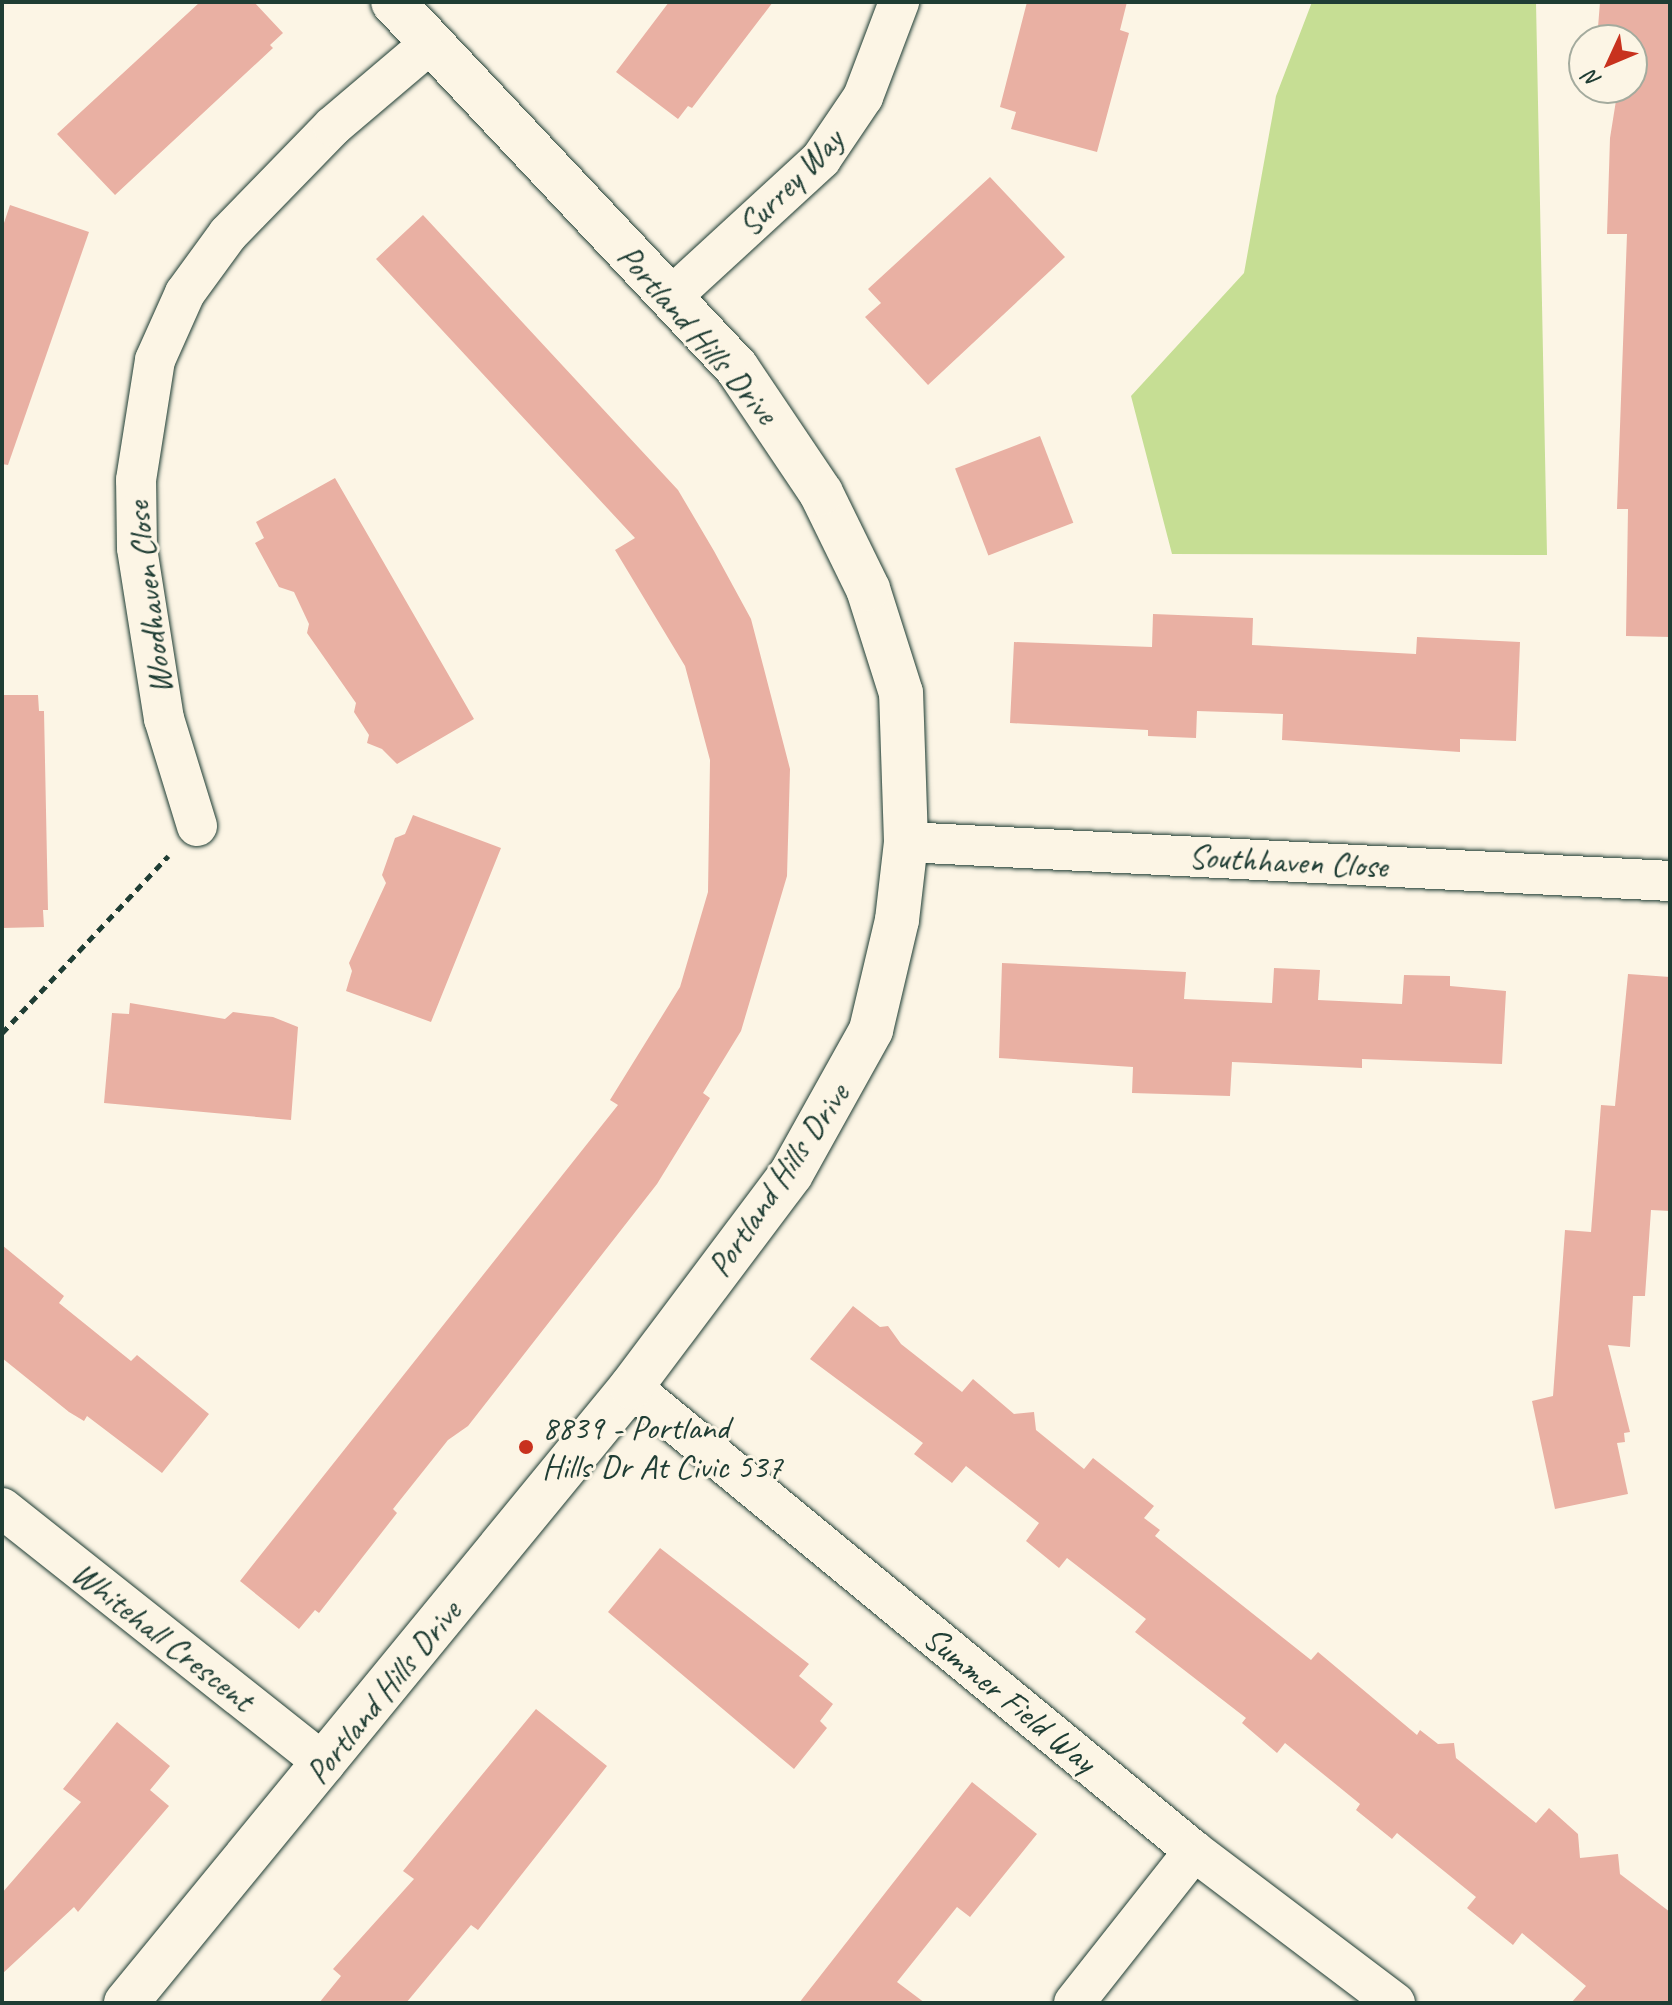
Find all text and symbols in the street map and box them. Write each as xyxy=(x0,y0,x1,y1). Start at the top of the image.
north arrow xyxy=(1568,24,1648,104)
text: N xyxy=(1577,65,1607,94)
street label: Surrey Way xyxy=(729,120,851,244)
street label: Portland Hills Drive xyxy=(609,236,787,432)
street label: Woodhaven Close xyxy=(117,499,181,697)
street label: Southhaven Close xyxy=(1187,835,1389,887)
street label: Portland Hills Drive xyxy=(698,1075,858,1285)
place label: 8839 - Portland Hills Dr At Civic 537 xyxy=(542,1407,783,1486)
marker: 8839 - Portland Hills Dr At Civic 537 xyxy=(517,1438,535,1456)
street label: Whitehall Crescent xyxy=(64,1552,262,1720)
street label: Portland Hills Drive xyxy=(296,1592,470,1792)
street label: Summer Field Way xyxy=(915,1617,1105,1781)

